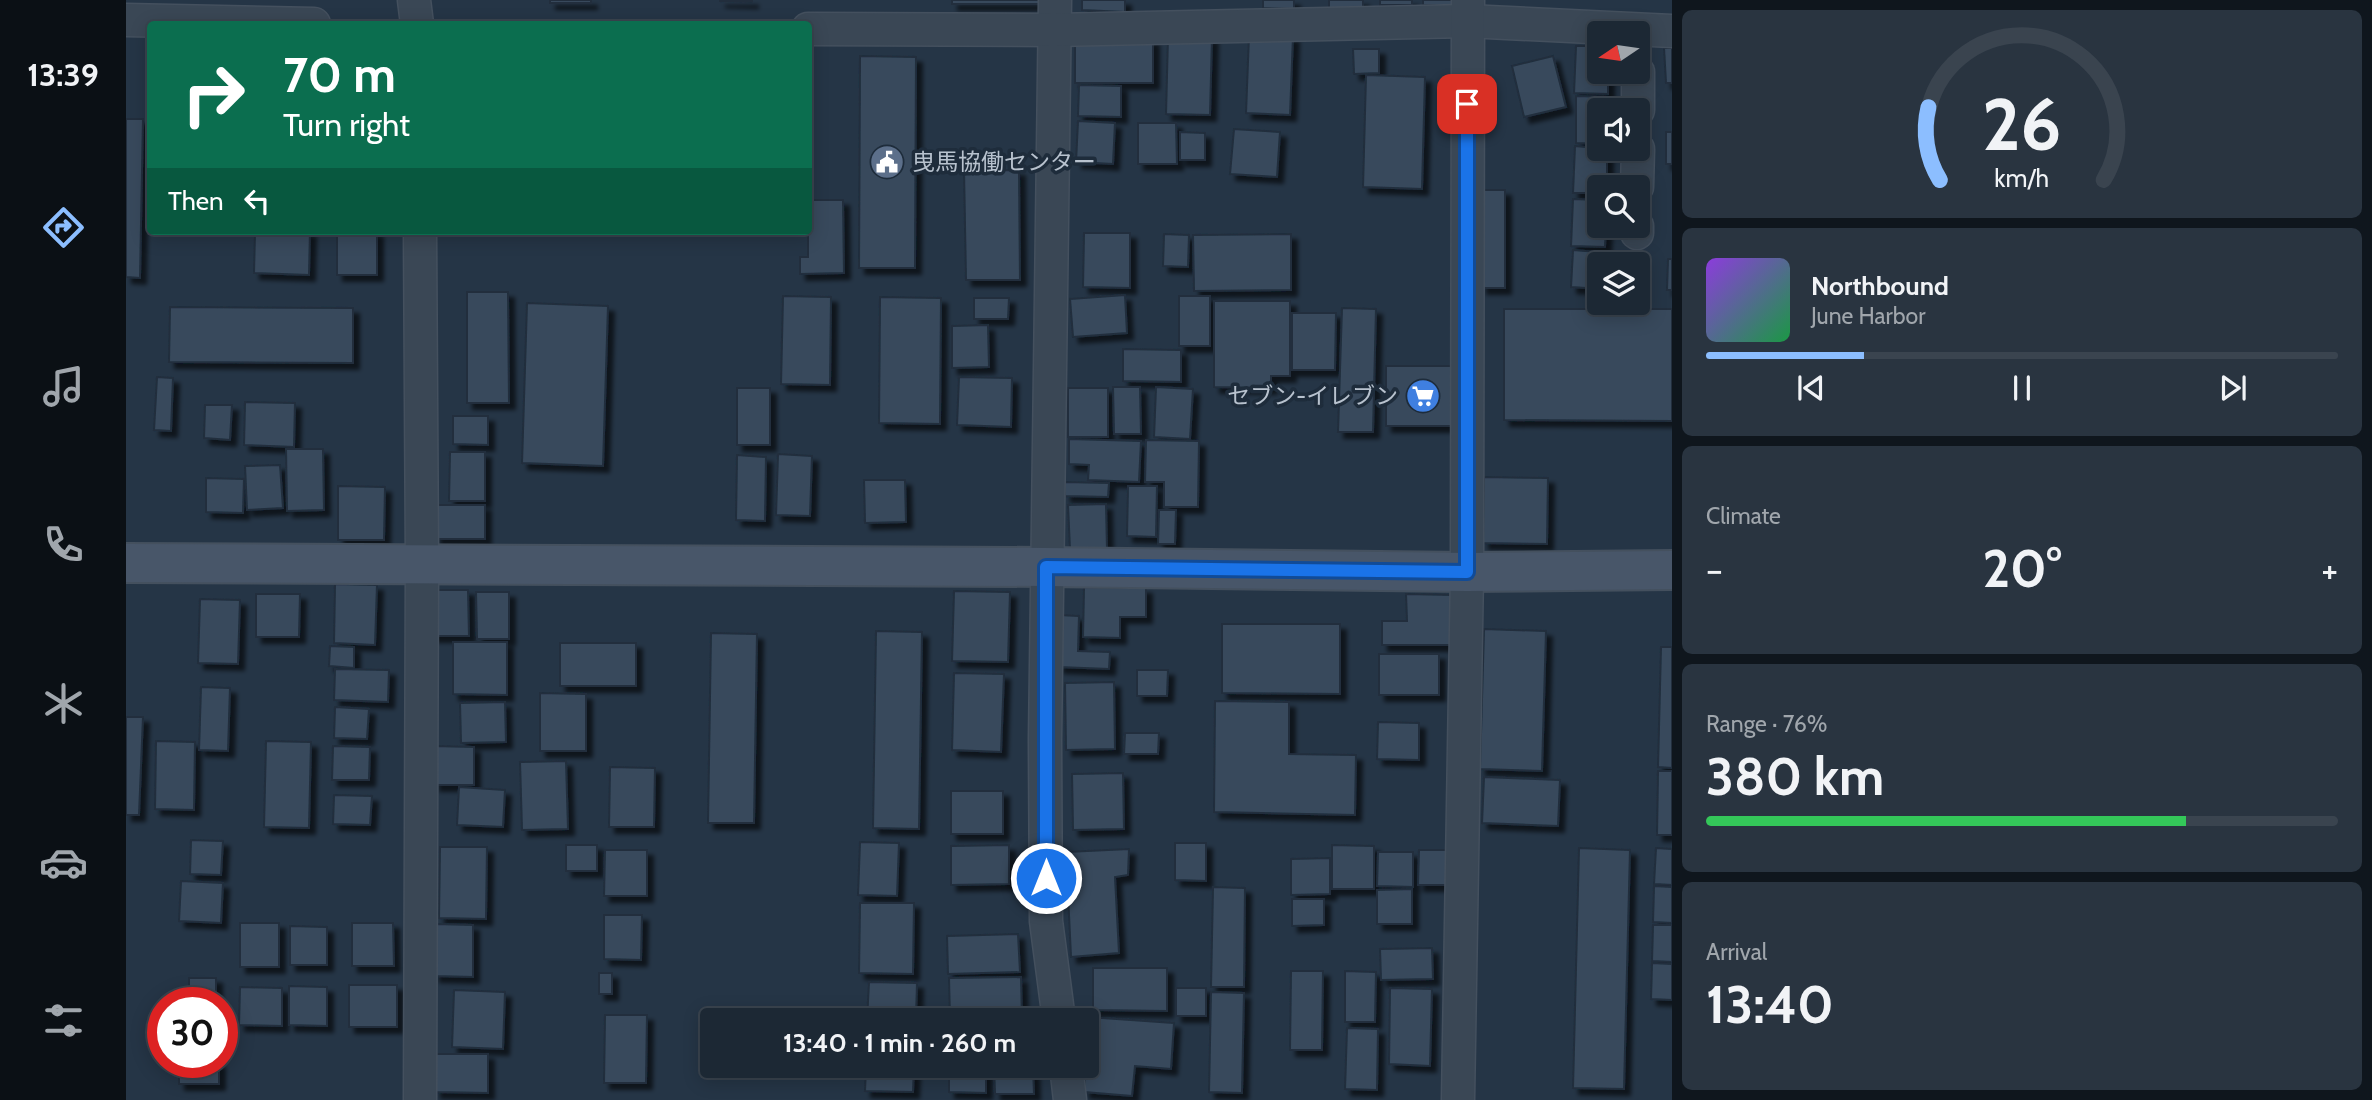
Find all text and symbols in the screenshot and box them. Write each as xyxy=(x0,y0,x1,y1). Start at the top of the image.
north arrow xyxy=(1587,21,1650,84)
map controls xyxy=(1587,21,1650,315)
text: 70 m xyxy=(283,45,396,104)
icon: right xyxy=(168,49,259,140)
text: 13:39 xyxy=(27,55,99,94)
pin xyxy=(1437,74,1497,134)
text: 26 xyxy=(1982,80,2062,168)
icon: arrive xyxy=(1448,85,1486,123)
button: sound xyxy=(1587,98,1650,161)
text: Turn right xyxy=(283,105,410,144)
public building icon: 曳馬協働センター xyxy=(868,143,906,181)
place label: 曳馬協働センター xyxy=(912,148,1096,176)
text: km/h xyxy=(1995,163,2049,193)
button: search xyxy=(1587,175,1650,238)
icon: left xyxy=(238,182,276,220)
text: Then xyxy=(168,185,224,217)
icon: directions xyxy=(39,203,88,252)
button: layers xyxy=(1587,252,1650,315)
text: Northbound xyxy=(1811,270,1949,302)
text: June Harbor xyxy=(1811,302,1925,330)
icon: music xyxy=(39,362,88,411)
icon: previous xyxy=(1792,369,1830,407)
icon: pause xyxy=(2003,369,2041,407)
icon: next xyxy=(2214,369,2252,407)
supermarket icon: セブン-イレブン xyxy=(1404,377,1442,415)
place label: セブン-イレブン xyxy=(1227,382,1398,410)
text: Climate xyxy=(1706,502,1781,530)
icon: phone xyxy=(39,520,88,569)
text: 20° xyxy=(1982,537,2062,600)
text: − xyxy=(1706,546,1723,593)
text: + xyxy=(2321,546,2338,593)
icon: climate xyxy=(39,679,88,728)
text: Range · 76% xyxy=(1706,710,1827,738)
text: 380 km xyxy=(1706,745,1884,808)
icon: car xyxy=(39,838,88,887)
position arrow xyxy=(1009,841,1083,915)
text: Arrival xyxy=(1706,938,1767,966)
text: 13:40 xyxy=(1706,973,1834,1036)
speed limit sign: 30 xyxy=(147,987,238,1078)
icon: filters xyxy=(39,996,88,1045)
text: 13:40 · 1 min · 260 m xyxy=(783,1027,1016,1059)

